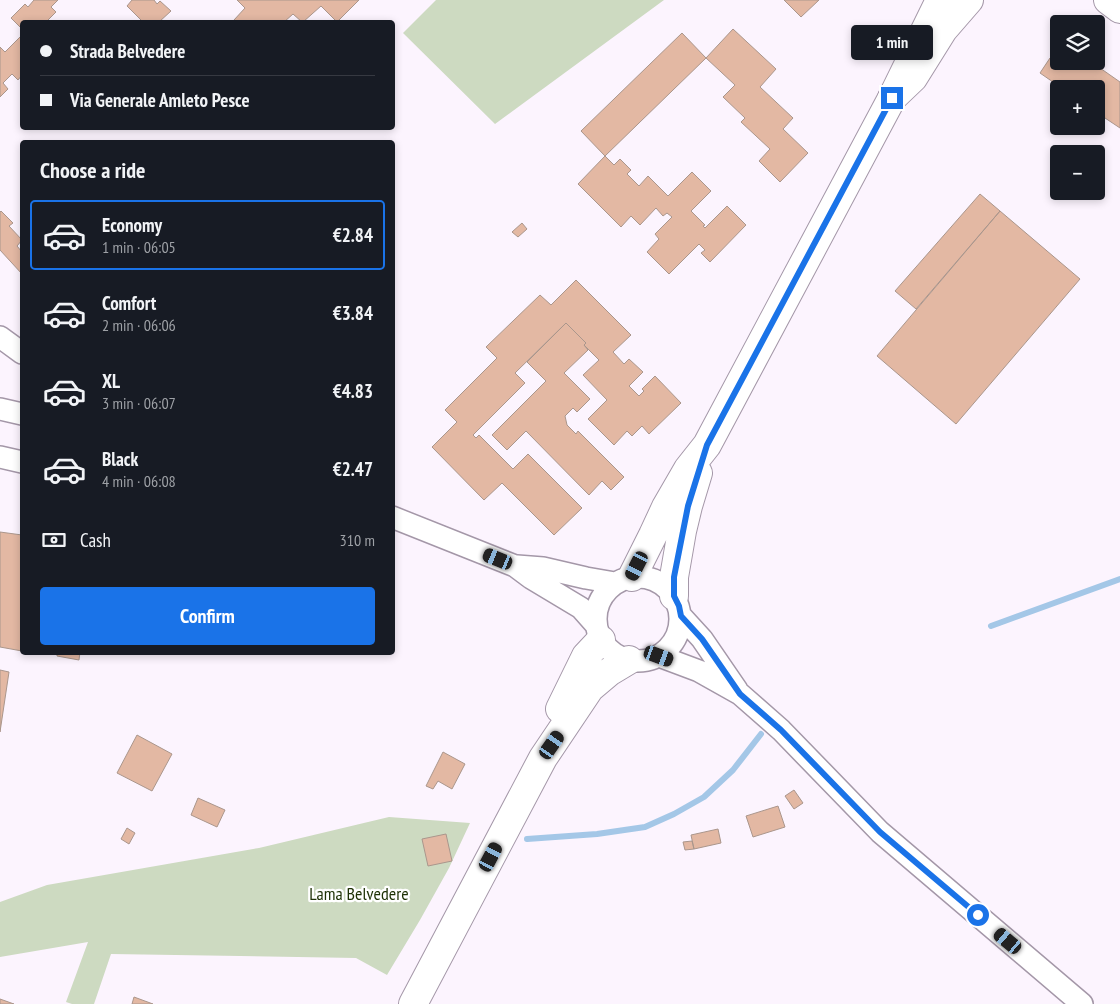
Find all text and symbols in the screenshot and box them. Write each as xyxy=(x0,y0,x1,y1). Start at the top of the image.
map controls xyxy=(1050,15,1105,200)
button: layers xyxy=(1050,15,1105,70)
callout: 1 min xyxy=(851,26,933,61)
text: 1 min xyxy=(876,32,908,52)
text: Strada Belvedere xyxy=(70,39,185,63)
button: + xyxy=(1050,80,1105,135)
route end xyxy=(881,87,903,109)
text: Via Generale Amleto Pesce xyxy=(70,88,250,112)
button: − xyxy=(1050,145,1105,200)
text: Choose a ride xyxy=(40,156,145,184)
icon: car xyxy=(42,213,87,258)
text: Economy xyxy=(102,213,162,237)
text: €2.84 xyxy=(333,223,373,247)
text: 1 min · 06:05 xyxy=(102,237,176,257)
icon: car xyxy=(42,291,87,336)
text: Comfort xyxy=(102,291,156,315)
text: €3.84 xyxy=(333,301,373,325)
text: 2 min · 06:06 xyxy=(102,315,176,335)
icon: car xyxy=(42,369,87,414)
text: XL xyxy=(102,369,120,393)
text: €4.83 xyxy=(333,379,373,403)
text: 3 min · 06:07 xyxy=(102,393,176,413)
icon: car xyxy=(42,447,87,492)
text: Black xyxy=(102,447,138,471)
text: €2.47 xyxy=(333,457,373,481)
text: 4 min · 06:08 xyxy=(102,471,176,491)
icon: cash xyxy=(40,526,68,554)
text: Cash xyxy=(80,528,111,552)
text: 310 m xyxy=(340,530,375,550)
car xyxy=(481,546,514,572)
car xyxy=(623,549,650,583)
button: Confirm xyxy=(40,587,375,645)
car xyxy=(642,644,675,668)
car xyxy=(537,728,566,762)
car xyxy=(477,840,504,874)
park label: Lama Belvedere xyxy=(309,882,409,905)
route start xyxy=(967,904,989,926)
car xyxy=(991,926,1024,956)

